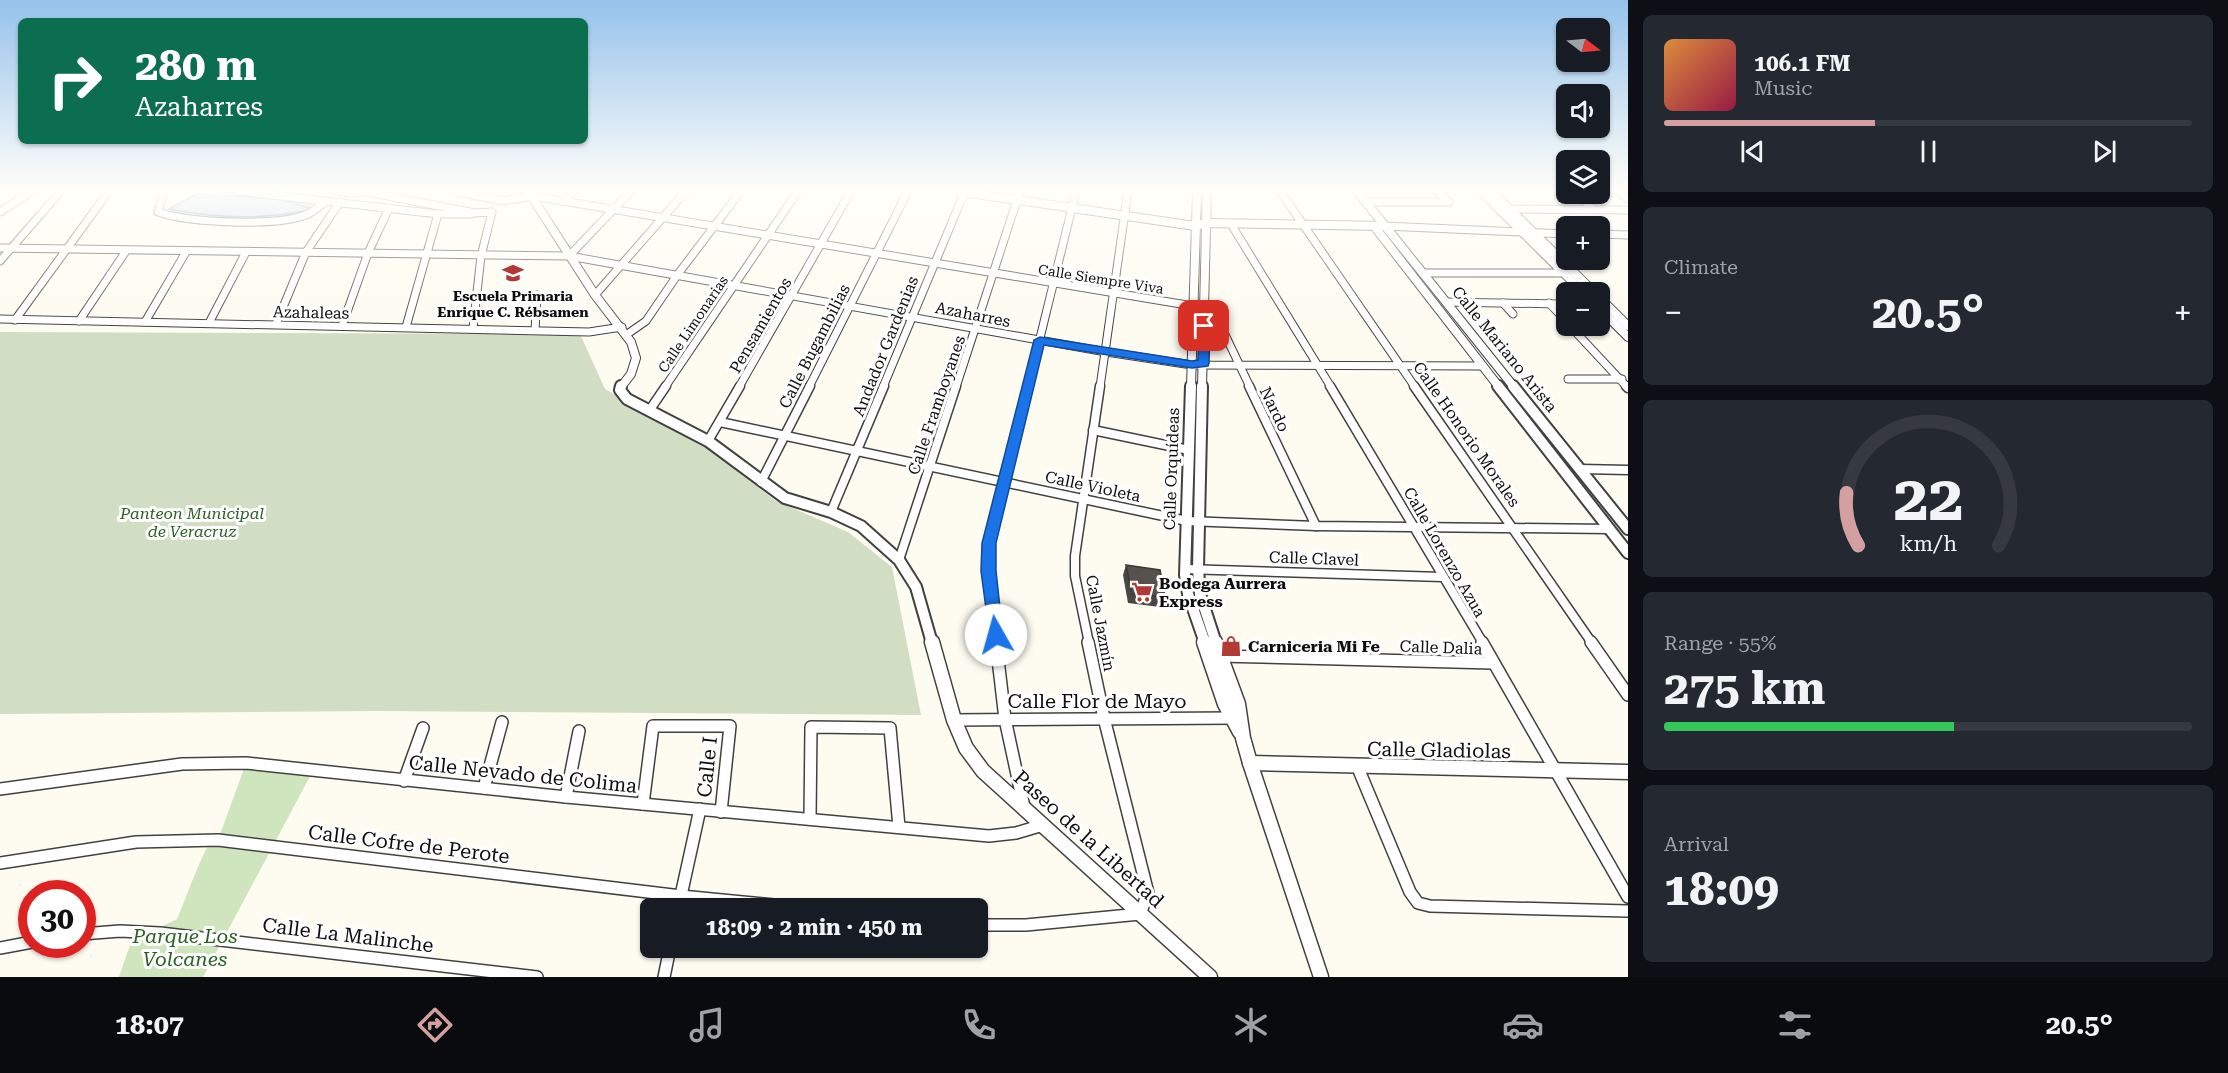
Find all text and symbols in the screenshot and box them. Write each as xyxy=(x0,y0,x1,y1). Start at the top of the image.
north arrow xyxy=(1556,18,1610,72)
map controls xyxy=(1556,18,1610,336)
text: 280 m xyxy=(135,41,257,90)
icon: right xyxy=(36,42,114,120)
text: 106.1 FM xyxy=(1754,51,1851,76)
text: Music xyxy=(1754,76,1813,100)
button: sound xyxy=(1556,84,1610,138)
text: Azaharres xyxy=(135,91,263,123)
icon: previous xyxy=(1736,135,1769,168)
icon: pause xyxy=(1912,135,1945,168)
icon: next xyxy=(2088,135,2121,168)
button: layers xyxy=(1556,150,1610,204)
button: + xyxy=(1556,216,1610,270)
text: Climate xyxy=(1664,255,1738,279)
school or university icon: Escuela Primaria Enrique C. Rébsamen xyxy=(501,261,525,285)
street label: Calle Siempre Viva xyxy=(1037,261,1165,297)
street label: Calle Limonarias xyxy=(655,272,731,375)
street label: Andador Gardenias xyxy=(849,273,922,419)
street label: Pensamientos xyxy=(725,274,796,376)
street label: Calle Bugambilias xyxy=(775,281,854,412)
button: − xyxy=(1556,282,1610,336)
street label: Calle Mariano Arista xyxy=(1448,283,1561,416)
text: 20.5° xyxy=(1872,286,1984,339)
place label: Escuela Primaria Enrique C. Rébsamen xyxy=(437,288,589,320)
text: − xyxy=(1664,293,1682,332)
text: + xyxy=(2174,293,2192,332)
street label: Azaharres xyxy=(934,298,1012,331)
pin xyxy=(1178,300,1229,351)
street label: Azahaleas xyxy=(273,302,350,323)
icon: arrive xyxy=(1187,309,1220,342)
street label: Calle Framboyanes xyxy=(904,333,969,477)
street label: Calle Honorio Morales xyxy=(1409,358,1524,511)
street label: Nardo xyxy=(1256,384,1294,435)
street label: Calle Orquídeas xyxy=(1160,407,1183,531)
text: 22 xyxy=(1893,462,1963,535)
street label: Calle Violeta xyxy=(1043,467,1143,506)
street label: Calle Lorenzo Azua xyxy=(1400,484,1490,621)
park label: Panteon Municipal de Veracruz xyxy=(119,504,264,541)
text: km/h xyxy=(1899,531,1957,556)
street label: Calle Clavel xyxy=(1269,547,1359,570)
street label: Calle Jazmín xyxy=(1082,573,1119,673)
place label: Bodega Aurrera Express xyxy=(1159,574,1287,611)
supermarket icon: Bodega Aurrera Express xyxy=(1130,580,1154,604)
position arrow xyxy=(964,603,1028,667)
text: Range · 55% xyxy=(1664,631,1776,655)
shop icon: Carniceria Mi Fe xyxy=(1219,634,1243,658)
place label: Carniceria Mi Fe xyxy=(1248,637,1380,656)
street label: Calle Dalia xyxy=(1399,637,1483,658)
text: 275 km xyxy=(1664,662,1825,715)
street label: Calle Flor de Mayo xyxy=(1007,689,1187,713)
street label: Calle I xyxy=(692,735,722,799)
street label: Calle Gladiolas xyxy=(1367,737,1511,763)
street label: Calle Nevado de Colima xyxy=(408,750,638,798)
street label: Paseo de la Libertad xyxy=(1009,765,1169,913)
street label: Calle Cofre de Perote xyxy=(307,820,511,868)
text: Arrival xyxy=(1664,832,1729,856)
text: 18:09 xyxy=(1664,863,1779,916)
speed limit sign: 30 xyxy=(18,880,96,958)
street label: Calle La Malinche xyxy=(261,913,435,957)
text: 18:09 · 2 min · 450 m xyxy=(705,915,923,940)
park label: Parque Los Volcanes xyxy=(131,924,238,971)
icon: directions xyxy=(414,1004,456,1046)
icon: music xyxy=(686,1004,728,1046)
icon: phone xyxy=(958,1004,1000,1046)
icon: climate xyxy=(1230,1004,1272,1046)
icon: car xyxy=(1502,1004,1544,1046)
icon: filters xyxy=(1774,1004,1816,1046)
text: 18:07 xyxy=(115,1009,184,1041)
text: 20.5° xyxy=(2046,1009,2113,1041)

